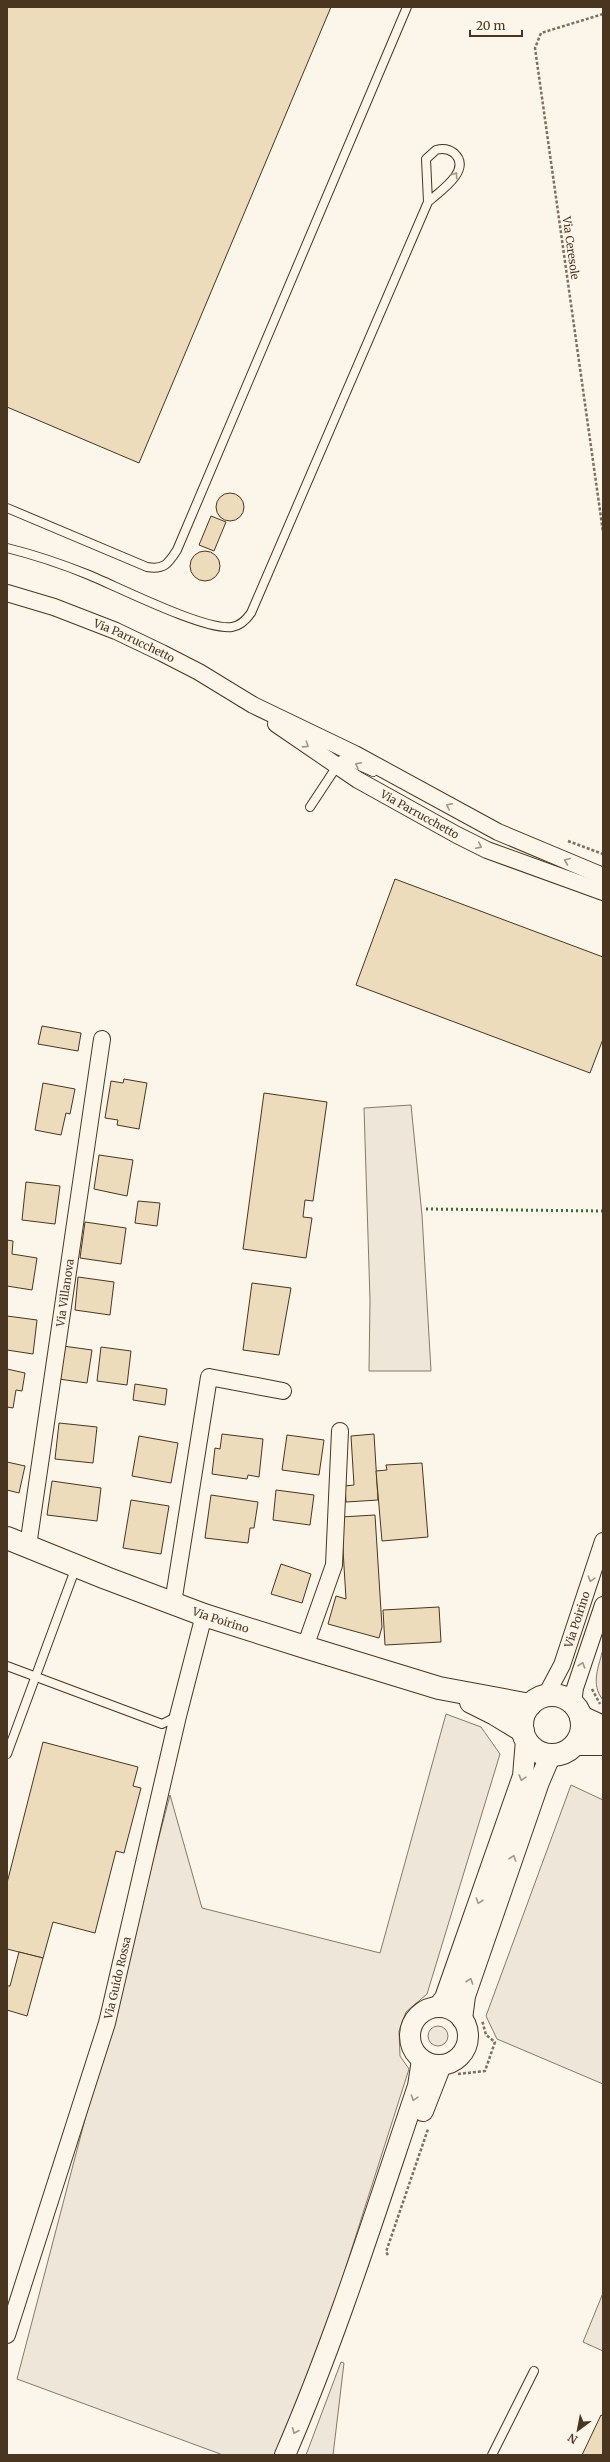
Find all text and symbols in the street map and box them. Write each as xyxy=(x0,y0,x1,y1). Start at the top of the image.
scale bar xyxy=(470,12,522,38)
text: 20 m xyxy=(476,18,505,33)
one-way arrow xyxy=(451,172,458,179)
street label: Via Ceresole xyxy=(560,215,582,281)
street label: Via Parrucchetto xyxy=(91,616,178,666)
one-way arrow xyxy=(302,741,309,748)
one-way arrow xyxy=(355,762,362,770)
street label: Via Parrucchetto xyxy=(377,786,462,842)
one-way arrow xyxy=(446,803,453,811)
one-way arrow xyxy=(474,841,482,849)
one-way arrow xyxy=(564,857,571,865)
street label: Via Villanova xyxy=(53,1258,77,1329)
one-way arrow xyxy=(587,1575,596,1582)
street label: Via Poirino xyxy=(561,1589,593,1650)
street label: Via Poirino xyxy=(190,1604,251,1636)
one-way arrow xyxy=(578,1662,586,1669)
one-way arrow xyxy=(518,1774,527,1781)
one-way arrow xyxy=(508,1855,517,1862)
one-way arrow xyxy=(476,1897,484,1904)
street label: Via Guido Rossa xyxy=(101,1935,134,2021)
one-way arrow xyxy=(466,1978,474,1985)
one-way arrow xyxy=(410,2094,418,2101)
north arrow xyxy=(558,2410,598,2450)
one-way arrow xyxy=(292,2427,300,2435)
text: N xyxy=(565,2430,580,2447)

